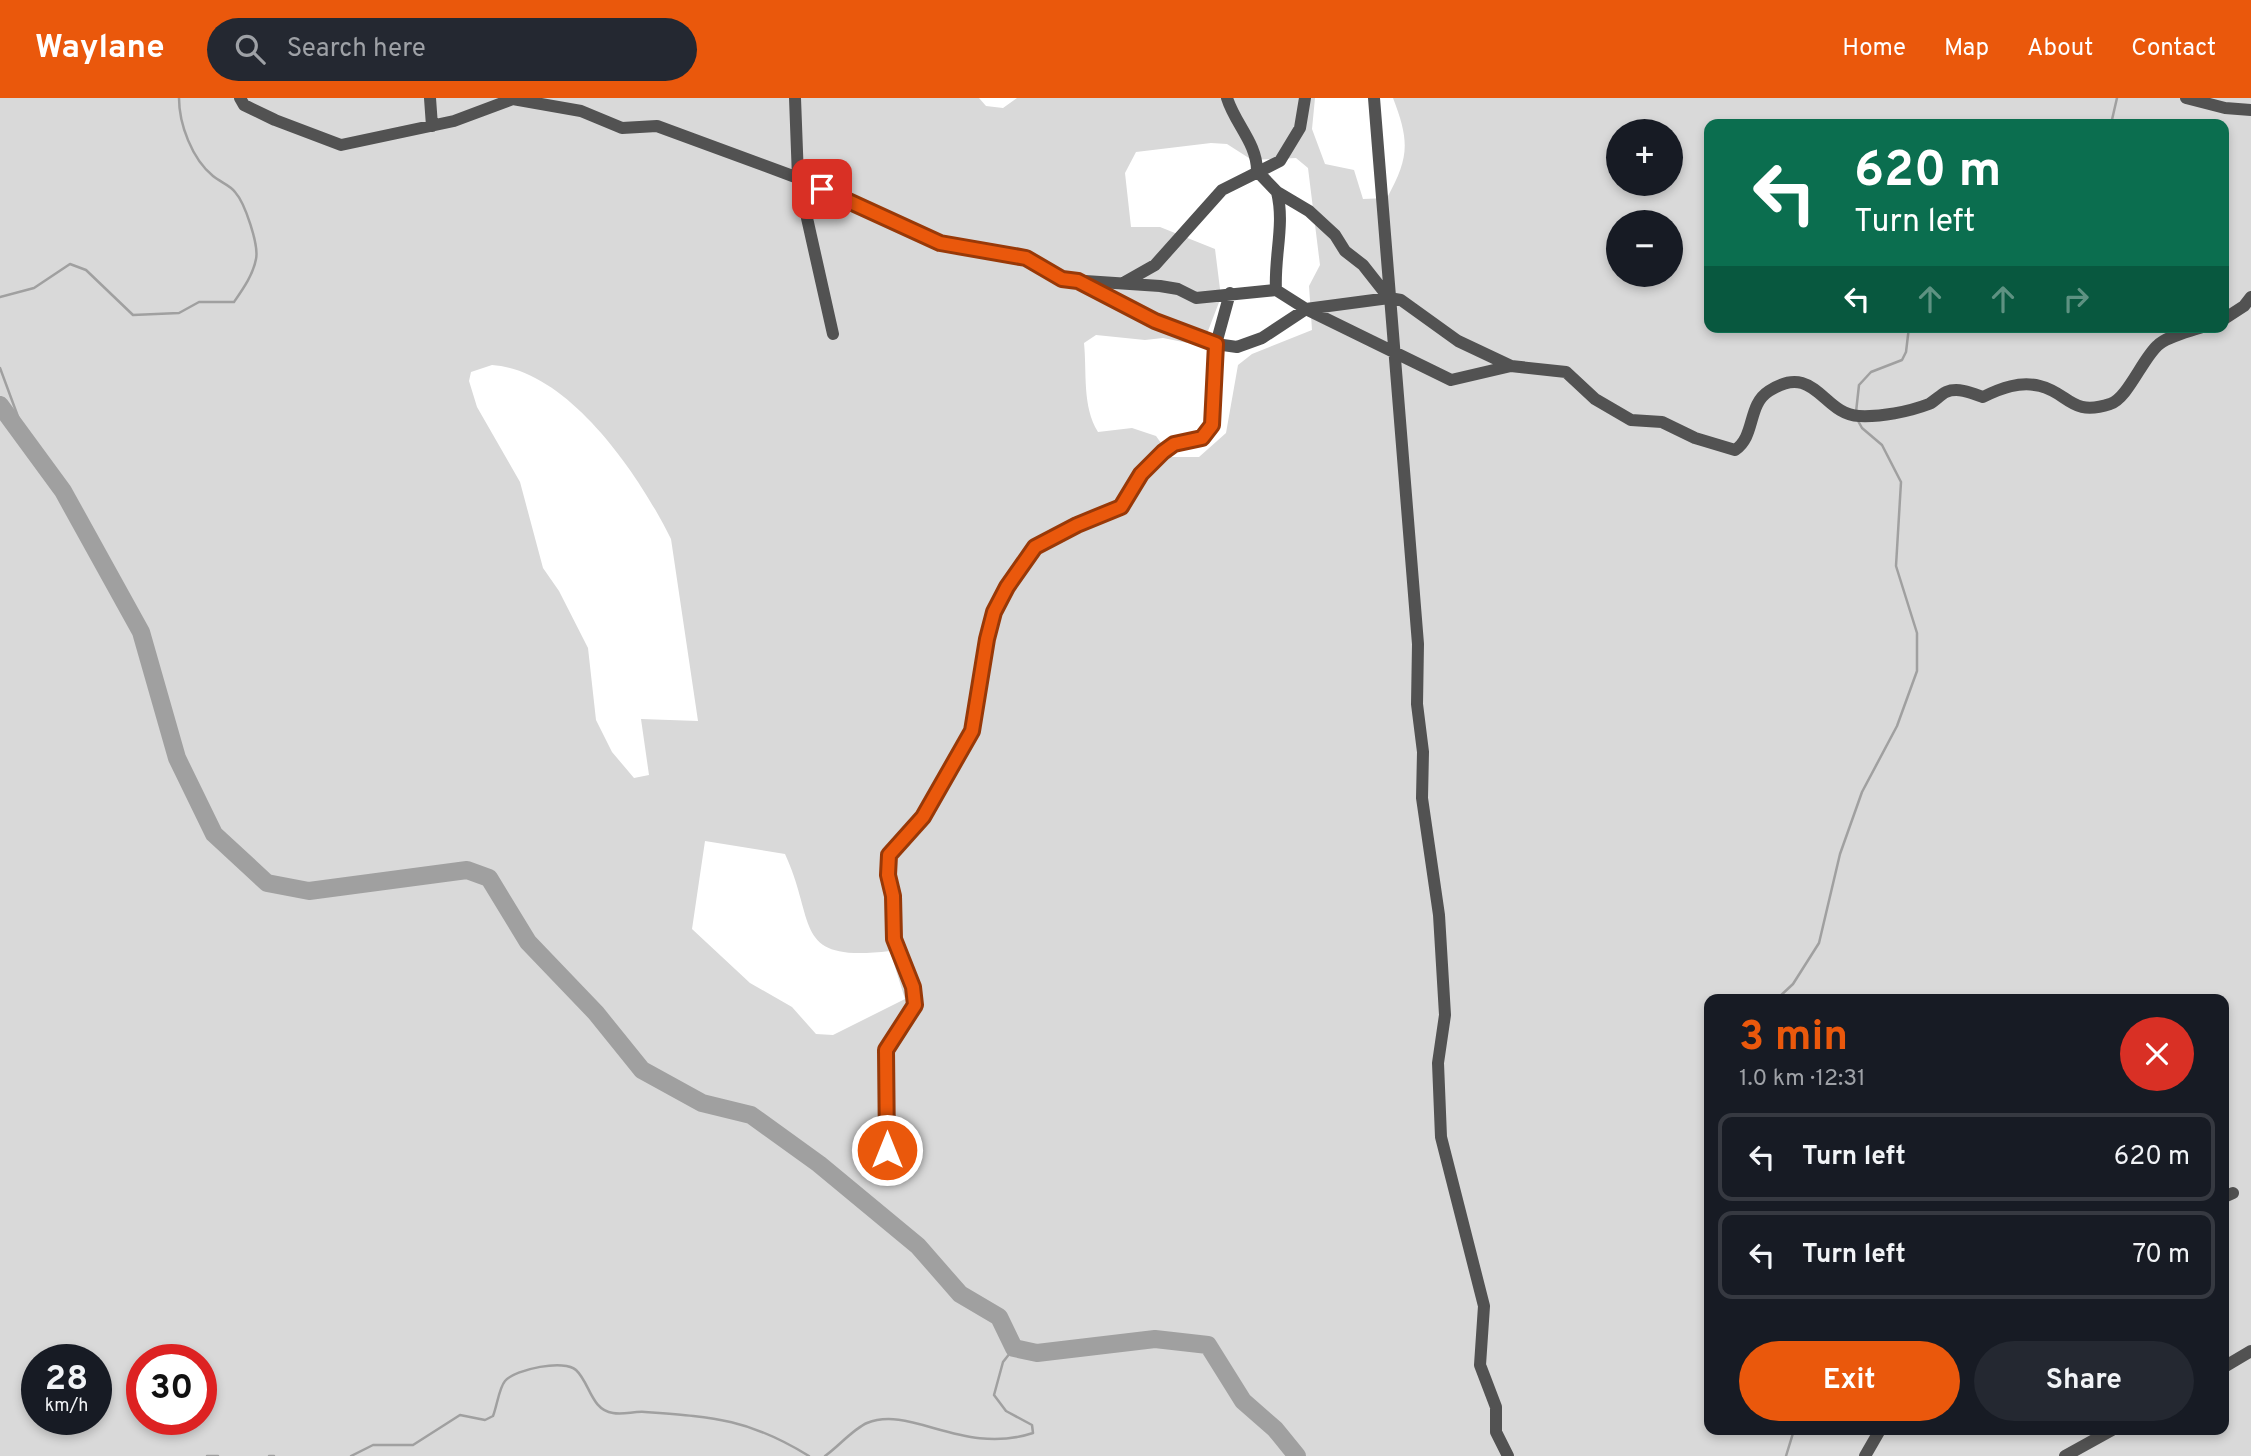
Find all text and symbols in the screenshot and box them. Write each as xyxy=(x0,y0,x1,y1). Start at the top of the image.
search box xyxy=(207,18,697,81)
text: Waylane xyxy=(35,28,165,70)
icon: search xyxy=(231,30,269,68)
text: Search here xyxy=(287,33,426,66)
text: Home xyxy=(1842,34,1906,64)
text: Map xyxy=(1944,34,1989,64)
text: About xyxy=(2027,34,2093,64)
text: Contact xyxy=(2131,34,2216,64)
map controls xyxy=(1606,119,1683,287)
button: + xyxy=(1606,119,1683,196)
text: 620 m xyxy=(1854,142,2001,204)
icon: left xyxy=(1739,147,1830,238)
pin xyxy=(792,159,852,219)
icon: arrive xyxy=(803,170,841,208)
text: Turn left xyxy=(1854,203,1975,243)
button: − xyxy=(1606,210,1683,287)
icon: left xyxy=(1838,280,1876,318)
icon: ahead xyxy=(1911,280,1949,318)
icon: ahead xyxy=(1984,280,2022,318)
icon: right xyxy=(2057,280,2095,318)
text: 3 min xyxy=(1739,1012,1848,1065)
button: close xyxy=(2120,1017,2194,1091)
text: 1.0 km · 12:31 xyxy=(1739,1065,1866,1094)
position arrow xyxy=(850,1113,924,1187)
icon: left xyxy=(1743,1138,1781,1176)
text: Turn left xyxy=(1802,1141,1906,1174)
text: 620 m xyxy=(2114,1141,2190,1174)
icon: left xyxy=(1743,1236,1781,1274)
text: Turn left xyxy=(1802,1239,1906,1272)
text: 70 m xyxy=(2132,1239,2190,1272)
button: Exit xyxy=(1739,1341,1960,1421)
button: Share xyxy=(1974,1341,2194,1421)
speed limit sign: 30 xyxy=(126,1344,217,1435)
text: 28 xyxy=(45,1358,88,1402)
text: km/h xyxy=(45,1395,88,1418)

